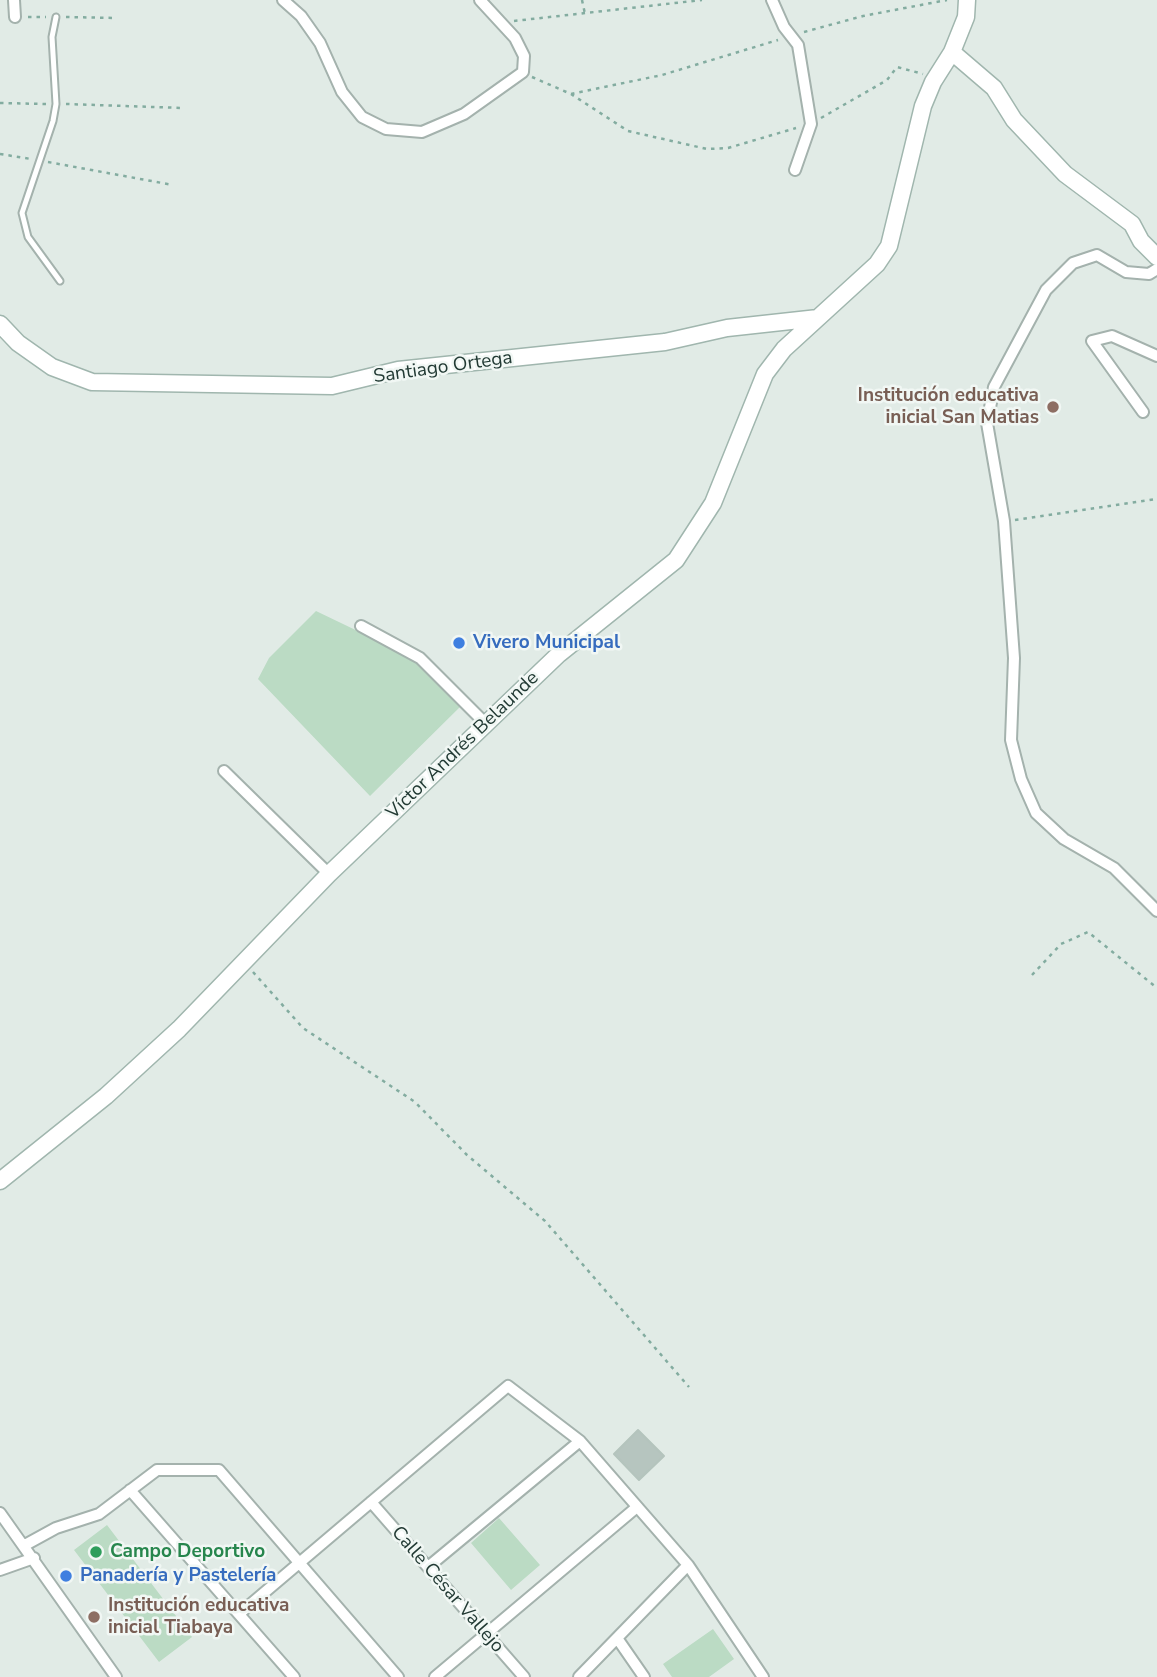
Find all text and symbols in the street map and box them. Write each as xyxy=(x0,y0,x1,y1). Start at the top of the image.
street label: Santiago Ortega xyxy=(372,347,514,389)
place label: Institución educativa inicial San Matias xyxy=(858,385,1039,429)
marker: Institución educativa inicial San Matias xyxy=(1045,399,1061,415)
place label: Vivero Municipal xyxy=(473,632,620,654)
marker: Vivero Municipal xyxy=(451,635,467,651)
street label: Víctor Andrés Belaunde xyxy=(382,667,544,825)
street label: Calle César Vallejo xyxy=(386,1522,508,1658)
place label: Campo Deportivo xyxy=(110,1541,265,1563)
marker: Campo Deportivo xyxy=(88,1544,104,1560)
place label: Panadería y Pastelería xyxy=(80,1565,276,1587)
marker: Panadería y Pastelería xyxy=(58,1568,74,1584)
place label: Institución educativa inicial Tiabaya xyxy=(108,1595,289,1639)
marker: Institución educativa inicial Tiabaya xyxy=(86,1609,102,1625)

